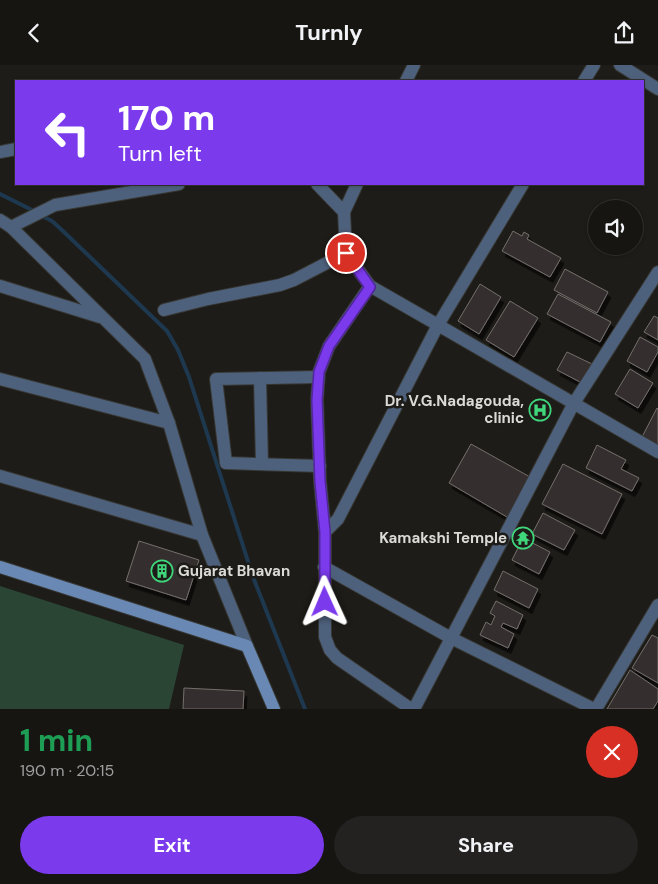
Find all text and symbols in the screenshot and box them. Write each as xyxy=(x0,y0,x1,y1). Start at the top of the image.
text: Turnly xyxy=(295,18,363,47)
icon: back xyxy=(20,19,48,47)
icon: share xyxy=(610,19,638,47)
text: 170 m xyxy=(118,95,215,141)
icon: left xyxy=(35,100,100,165)
text: Turn left xyxy=(118,139,202,168)
map controls xyxy=(588,200,643,255)
button: sound xyxy=(588,200,643,255)
pin xyxy=(325,232,367,274)
icon: arrive xyxy=(332,239,360,267)
place label: Dr. V.G.Nadagouda, clinic xyxy=(385,391,524,428)
hospital icon: Dr. V.G.Nadagouda, clinic xyxy=(528,398,552,422)
temple icon: Kamakshi Temple xyxy=(511,526,535,550)
place label: Kamakshi Temple xyxy=(379,528,507,548)
building icon: Gujarat Bhavan xyxy=(150,559,174,583)
place label: Gujarat Bhavan xyxy=(178,561,290,581)
position arrow xyxy=(298,575,350,627)
text: 1 min xyxy=(20,721,93,760)
button: close xyxy=(586,726,638,778)
text: 190 m · 20:15 xyxy=(20,760,114,781)
button: Exit xyxy=(20,816,324,874)
button: Share xyxy=(334,816,638,874)

